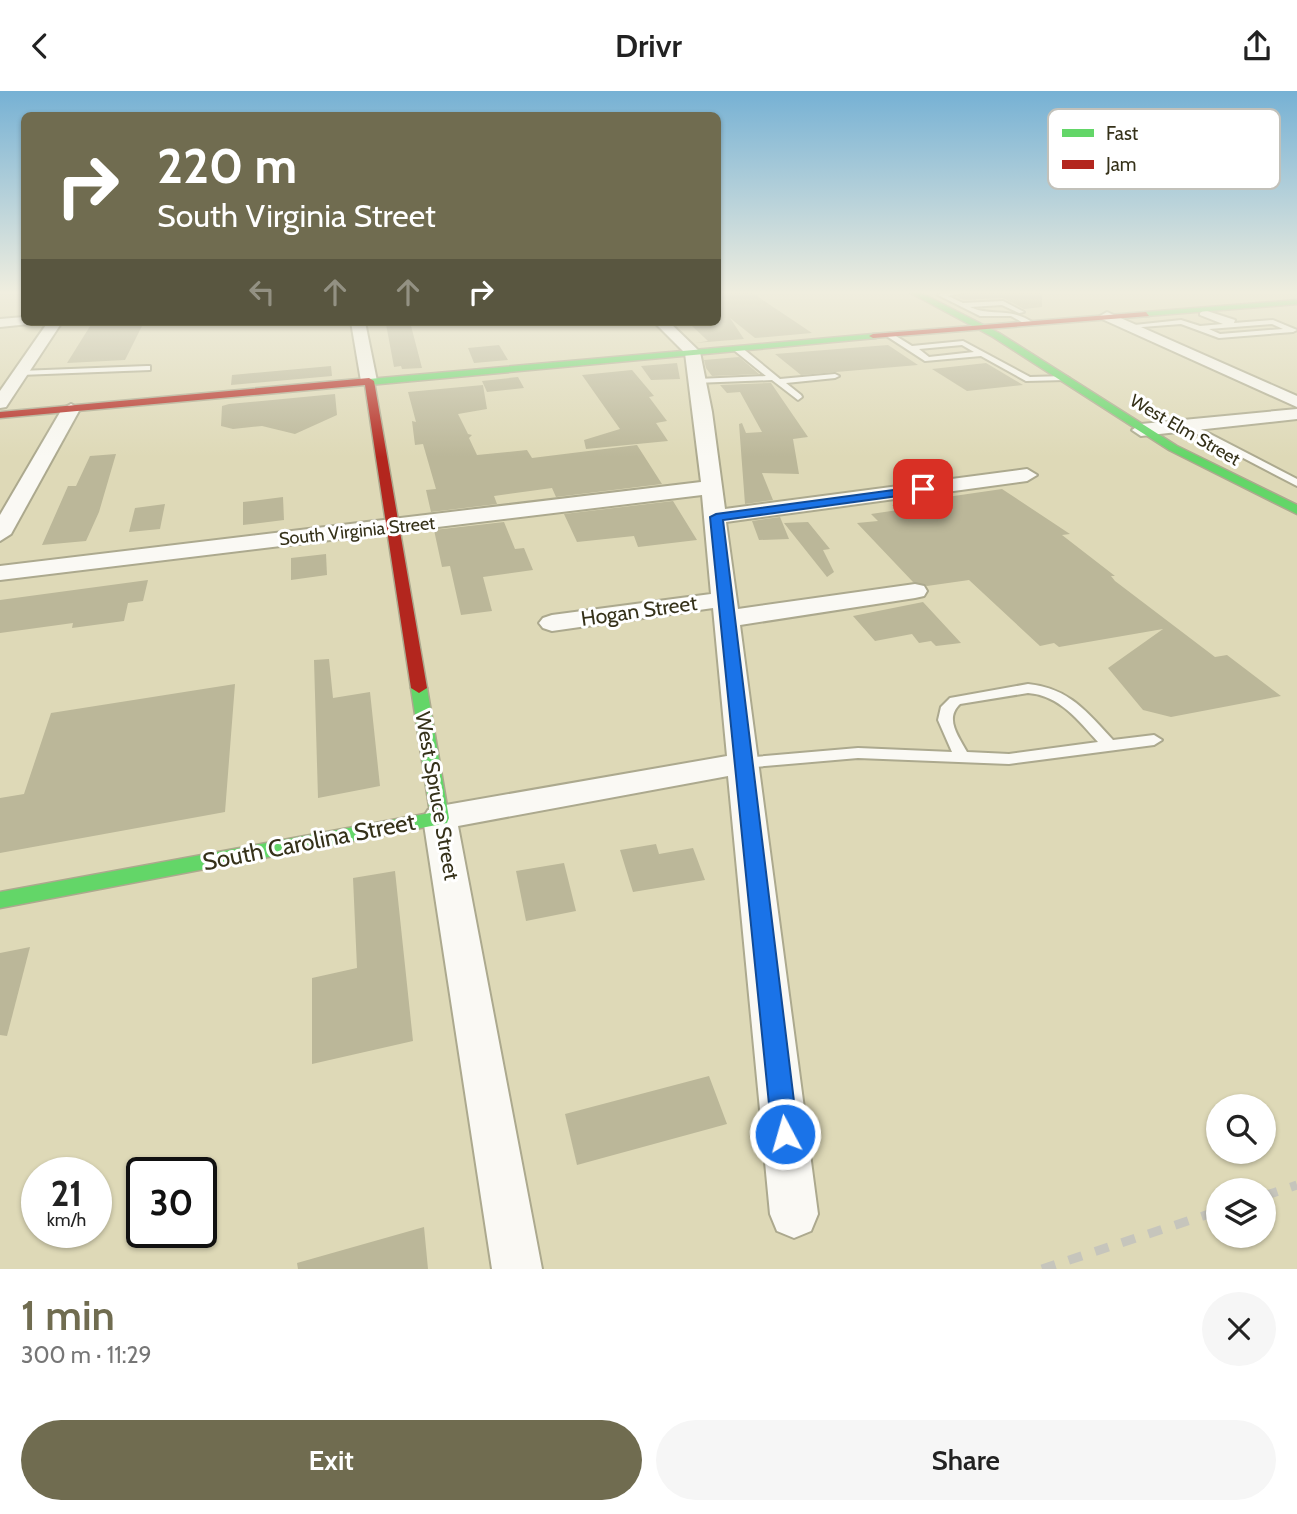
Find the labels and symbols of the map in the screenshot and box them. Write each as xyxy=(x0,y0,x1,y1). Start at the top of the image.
legend xyxy=(1048,109,1280,189)
text: Fast xyxy=(1106,122,1139,145)
text: Jam xyxy=(1105,153,1136,176)
street label: West Elm Street xyxy=(1126,390,1244,470)
pin xyxy=(893,459,953,519)
street label: South Virginia Street xyxy=(278,512,436,550)
street label: Hogan Street xyxy=(579,590,699,631)
street label: West Spruce Street xyxy=(410,710,465,882)
street label: South Carolina Street xyxy=(200,807,418,876)
position arrow xyxy=(748,1097,822,1171)
speed limit sign: 30 xyxy=(126,1157,217,1248)

